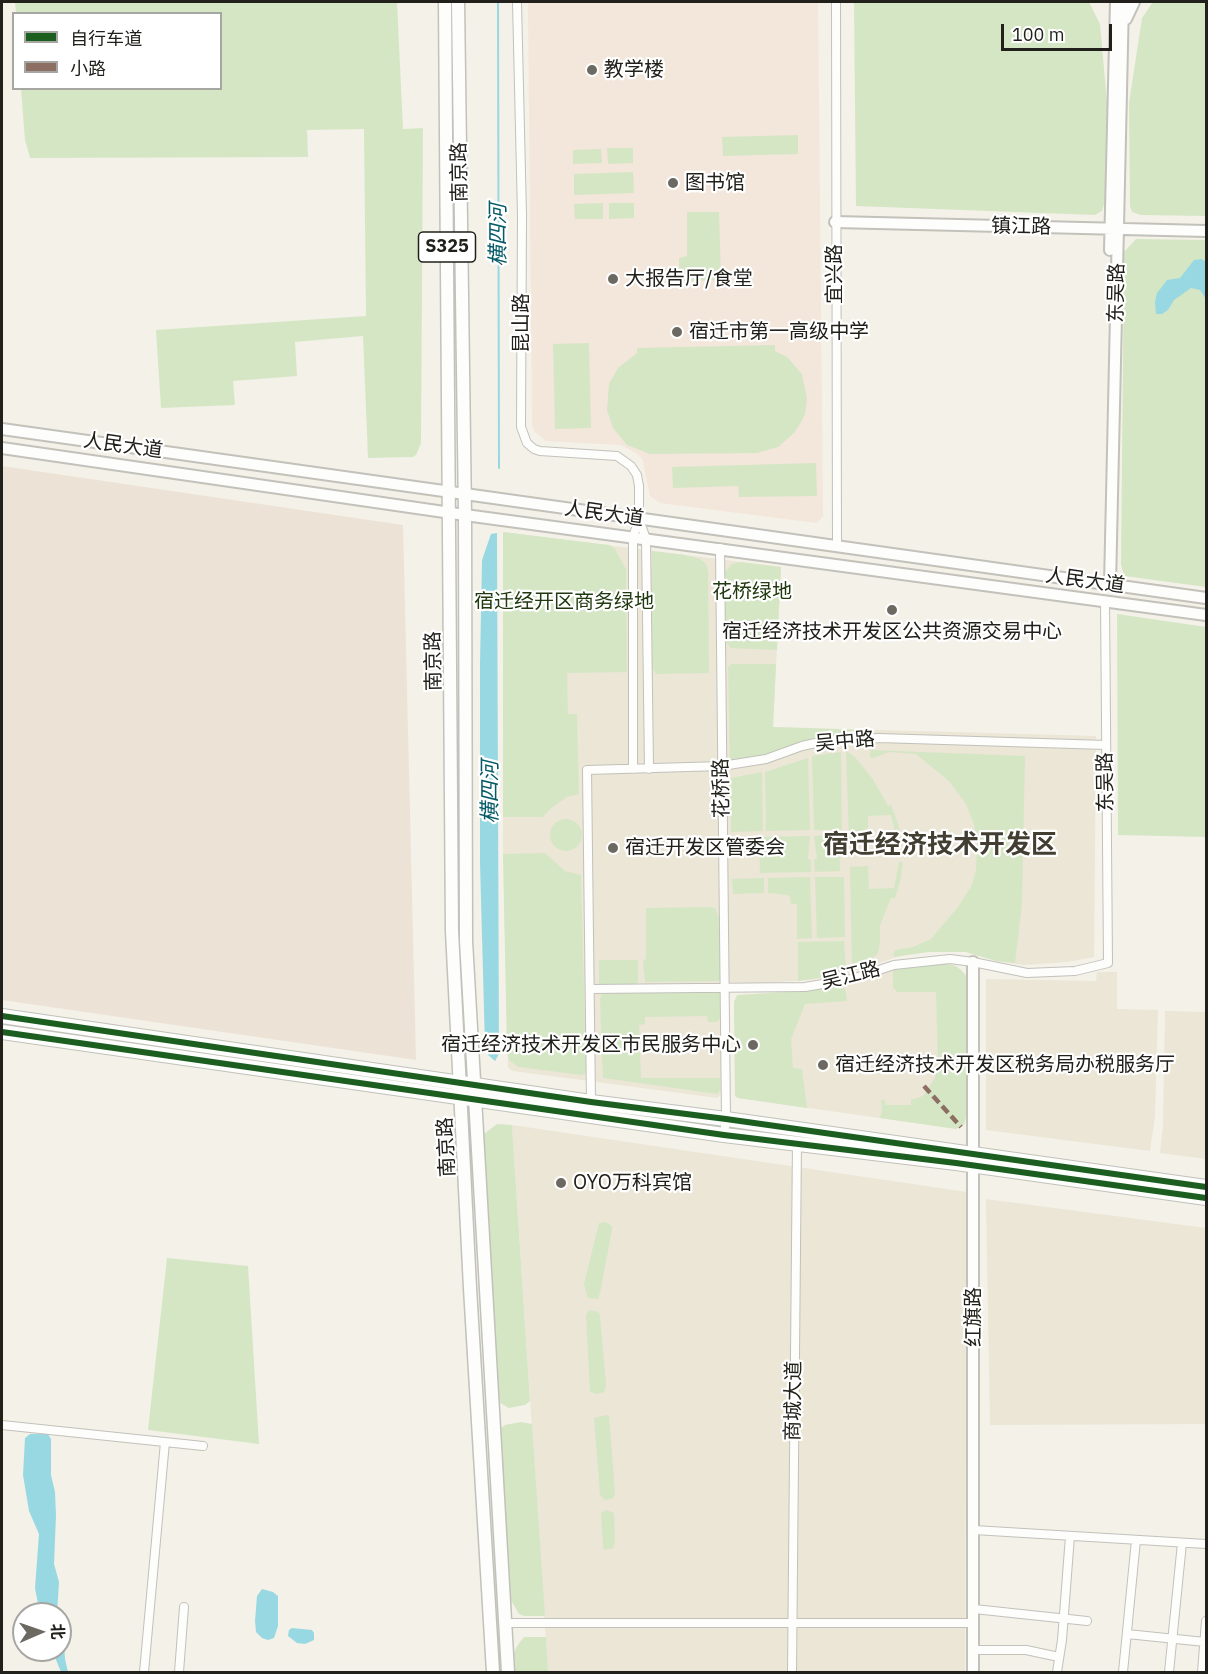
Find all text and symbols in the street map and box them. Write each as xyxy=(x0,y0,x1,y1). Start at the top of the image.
legend xyxy=(12,12,222,90)
scale bar xyxy=(1004,12,1115,50)
text: 100 m xyxy=(1012,23,1064,46)
text: 自行车道 xyxy=(70,27,142,50)
text: 小路 xyxy=(70,57,106,80)
place label: 教学楼 xyxy=(604,58,664,82)
marker: 教学楼 xyxy=(585,63,599,77)
street label: 南京路 xyxy=(447,142,473,202)
place label: 图书馆 xyxy=(685,171,745,195)
marker: 图书馆 xyxy=(666,176,680,190)
water label: 横四河 xyxy=(486,204,512,266)
street label: 镇江路 xyxy=(991,214,1051,240)
road number: S325 xyxy=(418,232,476,262)
street label: 宜兴路 xyxy=(823,244,847,304)
street label: 东吴路 xyxy=(1104,263,1130,323)
place label: 大报告厅/食堂 xyxy=(625,267,753,291)
marker: 大报告厅/食堂 xyxy=(606,272,620,286)
street label: 昆山路 xyxy=(510,293,534,353)
place label: 宿迁市第一高级中学 xyxy=(689,320,869,344)
marker: 宿迁市第一高级中学 xyxy=(670,325,684,339)
street label: 人民大道 xyxy=(82,429,164,463)
street label: 人民大道 xyxy=(563,497,645,531)
street label: 人民大道 xyxy=(1044,564,1126,598)
park label: 花桥绿地 xyxy=(712,580,792,604)
park label: 宿迁经开区商务绿地 xyxy=(474,590,654,614)
marker: 宿迁经济技术开发区公共资源交易中心 xyxy=(885,603,899,617)
place label: 宿迁经济技术开发区公共资源交易中心 xyxy=(722,620,1062,644)
street label: 南京路 xyxy=(421,631,447,691)
street label: 吴中路 xyxy=(814,727,876,757)
street label: 东吴路 xyxy=(1093,752,1119,812)
street label: 花桥路 xyxy=(709,758,735,818)
water label: 横四河 xyxy=(478,761,504,823)
district label: 宿迁经济技术开发区 xyxy=(823,829,1057,861)
place label: 宿迁开发区管委会 xyxy=(625,836,785,860)
marker: 宿迁开发区管委会 xyxy=(606,841,620,855)
street label: 吴江路 xyxy=(819,957,883,995)
place label: 宿迁经济技术开发区市民服务中心 xyxy=(441,1033,741,1057)
marker: 宿迁经济技术开发区市民服务中心 xyxy=(746,1038,760,1052)
place label: 宿迁经济技术开发区税务局办税服务厅 xyxy=(835,1053,1175,1077)
marker: 宿迁经济技术开发区税务局办税服务厅 xyxy=(816,1058,830,1072)
street label: 南京路 xyxy=(433,1116,461,1178)
place label: OYO万科宾馆 xyxy=(573,1171,692,1195)
marker: OYO万科宾馆 xyxy=(554,1176,568,1190)
street label: 红旗路 xyxy=(962,1287,986,1347)
street label: 商城大道 xyxy=(781,1361,807,1441)
north arrow xyxy=(12,1602,72,1662)
text: 北 xyxy=(48,1623,68,1640)

